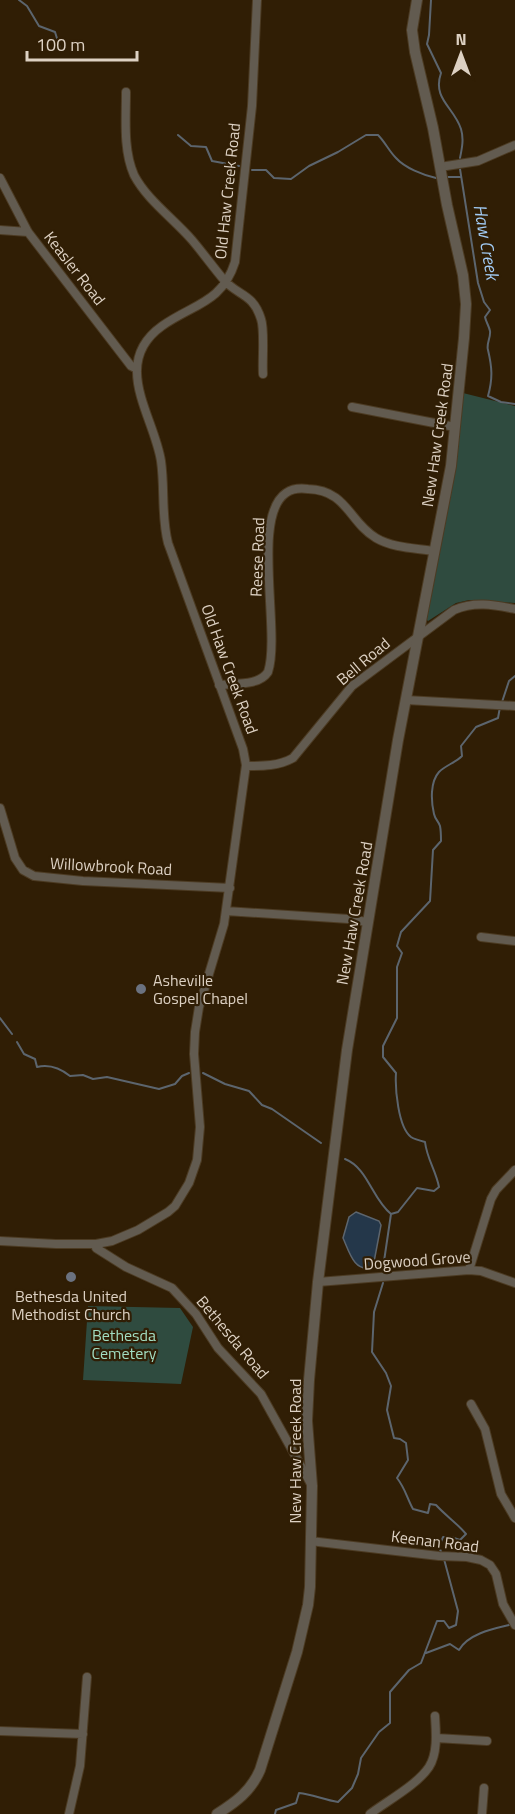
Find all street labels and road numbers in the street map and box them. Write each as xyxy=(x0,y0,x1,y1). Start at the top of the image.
street label: Old Haw Creek Road xyxy=(208,122,246,260)
street label: Keasler Road xyxy=(38,226,112,310)
street label: New Haw Creek Road xyxy=(415,362,459,508)
street label: Reese Road xyxy=(244,517,270,597)
street label: Old Haw Creek Road xyxy=(195,601,265,737)
street label: Bell Road xyxy=(331,631,395,691)
street label: New Haw Creek Road xyxy=(330,840,378,986)
street label: Willowbrook Road xyxy=(49,851,173,881)
street label: Dogwood Grove xyxy=(363,1244,471,1276)
street label: Bethesda Road xyxy=(191,1290,275,1384)
street label: New Haw Creek Road xyxy=(283,1379,307,1523)
street label: Keenan Road xyxy=(390,1524,480,1558)

